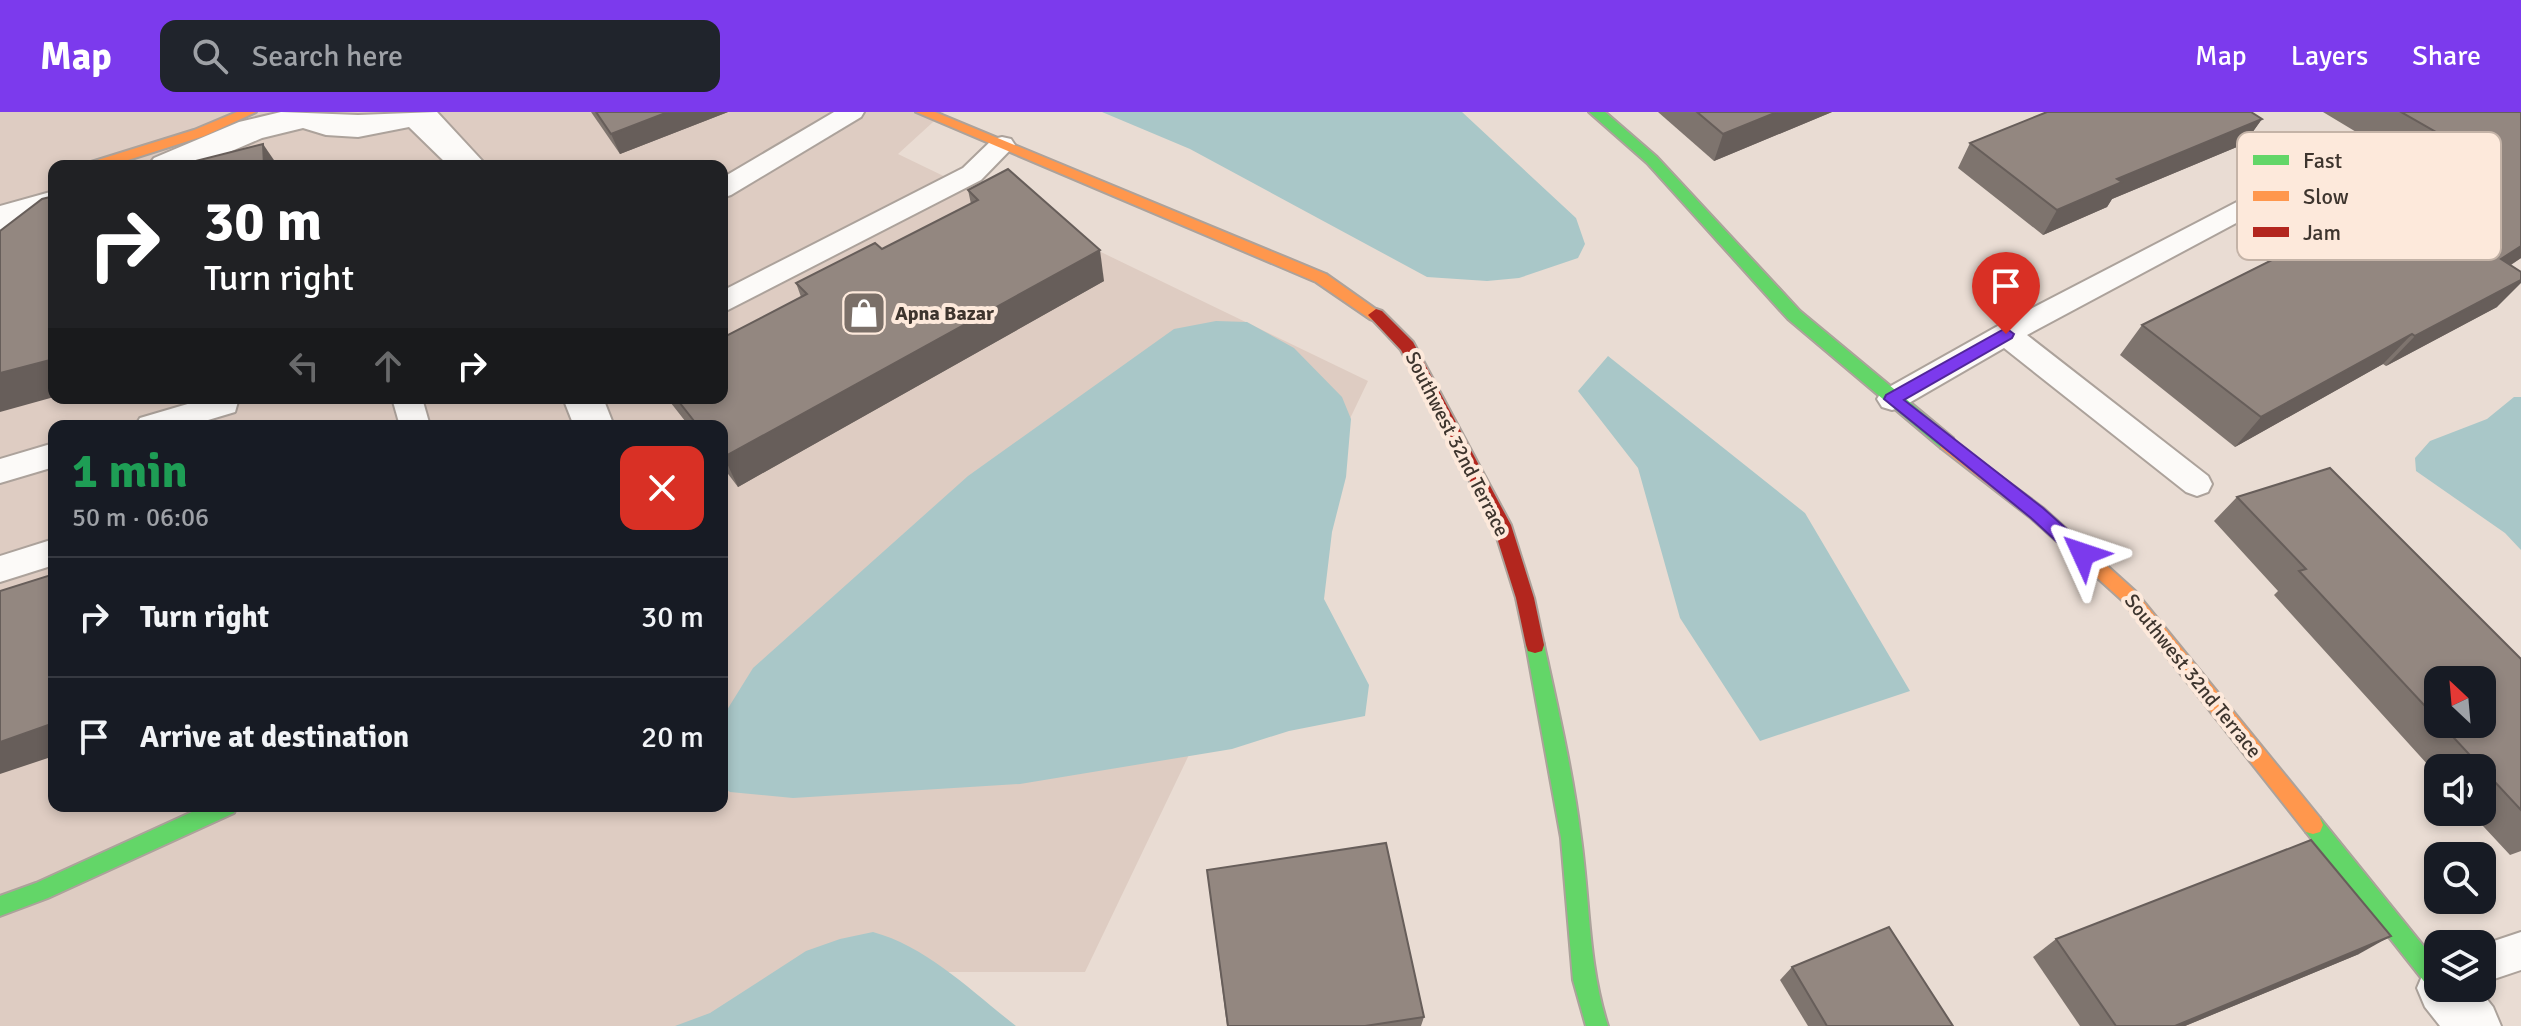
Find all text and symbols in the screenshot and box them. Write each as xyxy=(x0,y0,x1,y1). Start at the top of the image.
search box xyxy=(160,20,720,92)
text: Map xyxy=(40,33,112,80)
icon: search xyxy=(188,34,232,78)
text: Search here xyxy=(252,38,403,75)
text: Map xyxy=(2195,39,2247,73)
text: Layers xyxy=(2291,39,2368,73)
text: Share xyxy=(2412,39,2481,73)
legend xyxy=(2237,132,2501,260)
text: Fast xyxy=(2303,147,2343,174)
text: Slow xyxy=(2303,183,2349,210)
text: 30 m xyxy=(204,187,322,256)
icon: right xyxy=(72,192,176,296)
text: Jam xyxy=(2303,219,2341,246)
pin xyxy=(1972,252,2040,334)
text: Turn right xyxy=(204,256,354,301)
icon: arrive xyxy=(1984,264,2028,308)
shop icon: Apna Bazar xyxy=(840,289,888,337)
place label: Apna Bazar xyxy=(895,301,994,326)
icon: left xyxy=(282,344,326,388)
icon: ahead xyxy=(366,344,410,388)
icon: right xyxy=(450,344,494,388)
street label: Southwest 32nd Terrace xyxy=(1400,347,1514,541)
text: 1 min xyxy=(72,442,188,501)
button: close xyxy=(620,446,704,530)
text: 50 m · 06:06 xyxy=(72,502,209,534)
position arrow xyxy=(2041,512,2125,596)
street label: Southwest 32nd Terrace xyxy=(2119,589,2267,763)
icon: right xyxy=(72,595,116,639)
text: Turn right xyxy=(140,599,269,636)
text: 30 m xyxy=(641,599,704,636)
north arrow xyxy=(2424,666,2496,738)
map controls xyxy=(2424,666,2496,1002)
icon: arrive xyxy=(72,715,116,759)
text: Arrive at destination xyxy=(140,719,409,756)
text: 20 m xyxy=(641,719,704,756)
button: sound xyxy=(2424,754,2496,826)
button: search xyxy=(2424,842,2496,914)
button: layers xyxy=(2424,930,2496,1002)

